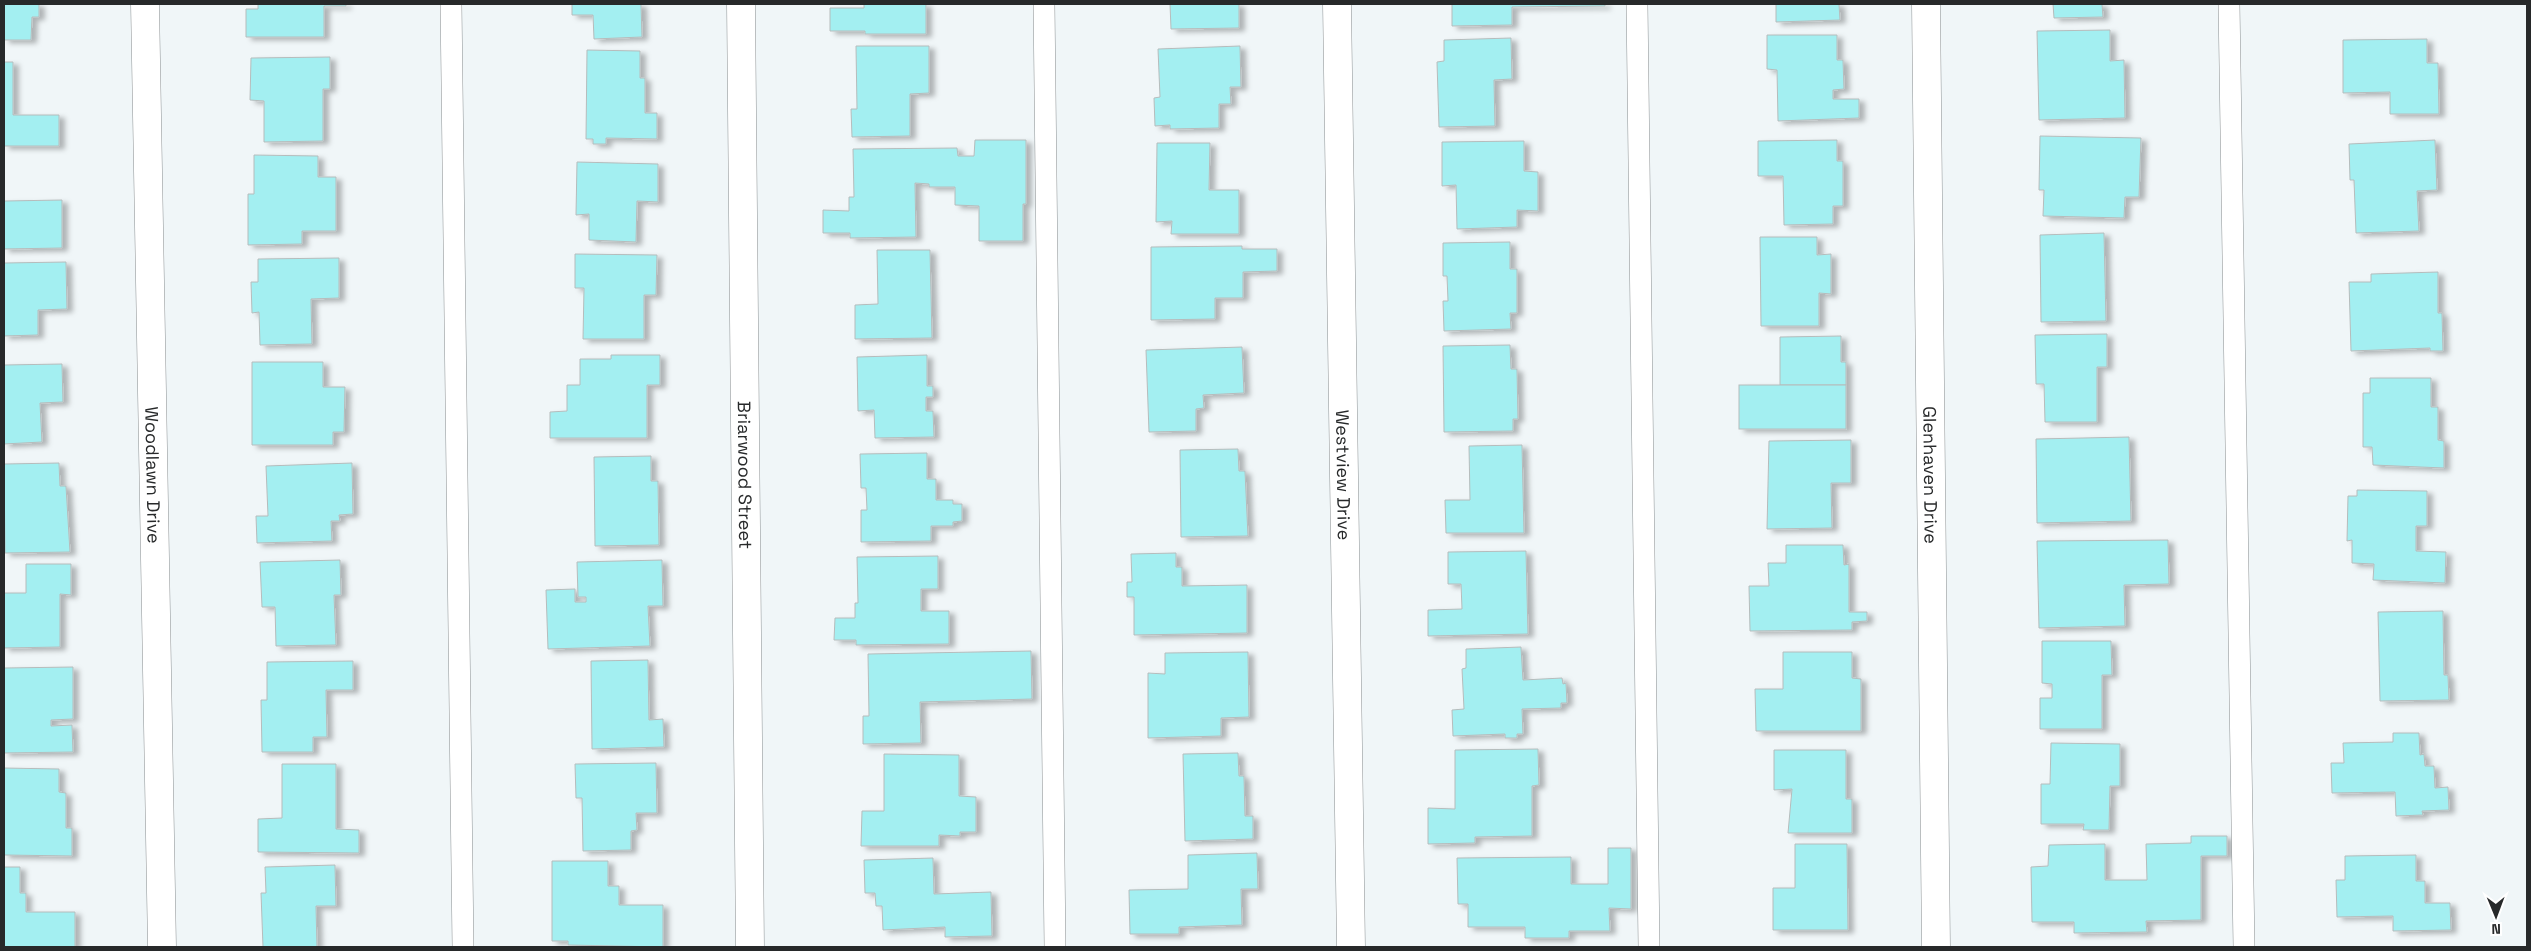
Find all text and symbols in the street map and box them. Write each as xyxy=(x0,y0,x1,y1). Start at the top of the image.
street label: Briarwood Street xyxy=(733,401,758,549)
street label: Woodlawn Drive xyxy=(141,406,166,544)
street label: Glenhaven Drive xyxy=(1919,406,1943,544)
street label: Westview Drive xyxy=(1332,410,1356,540)
north arrow xyxy=(2471,891,2521,941)
text: N xyxy=(2491,920,2501,938)

